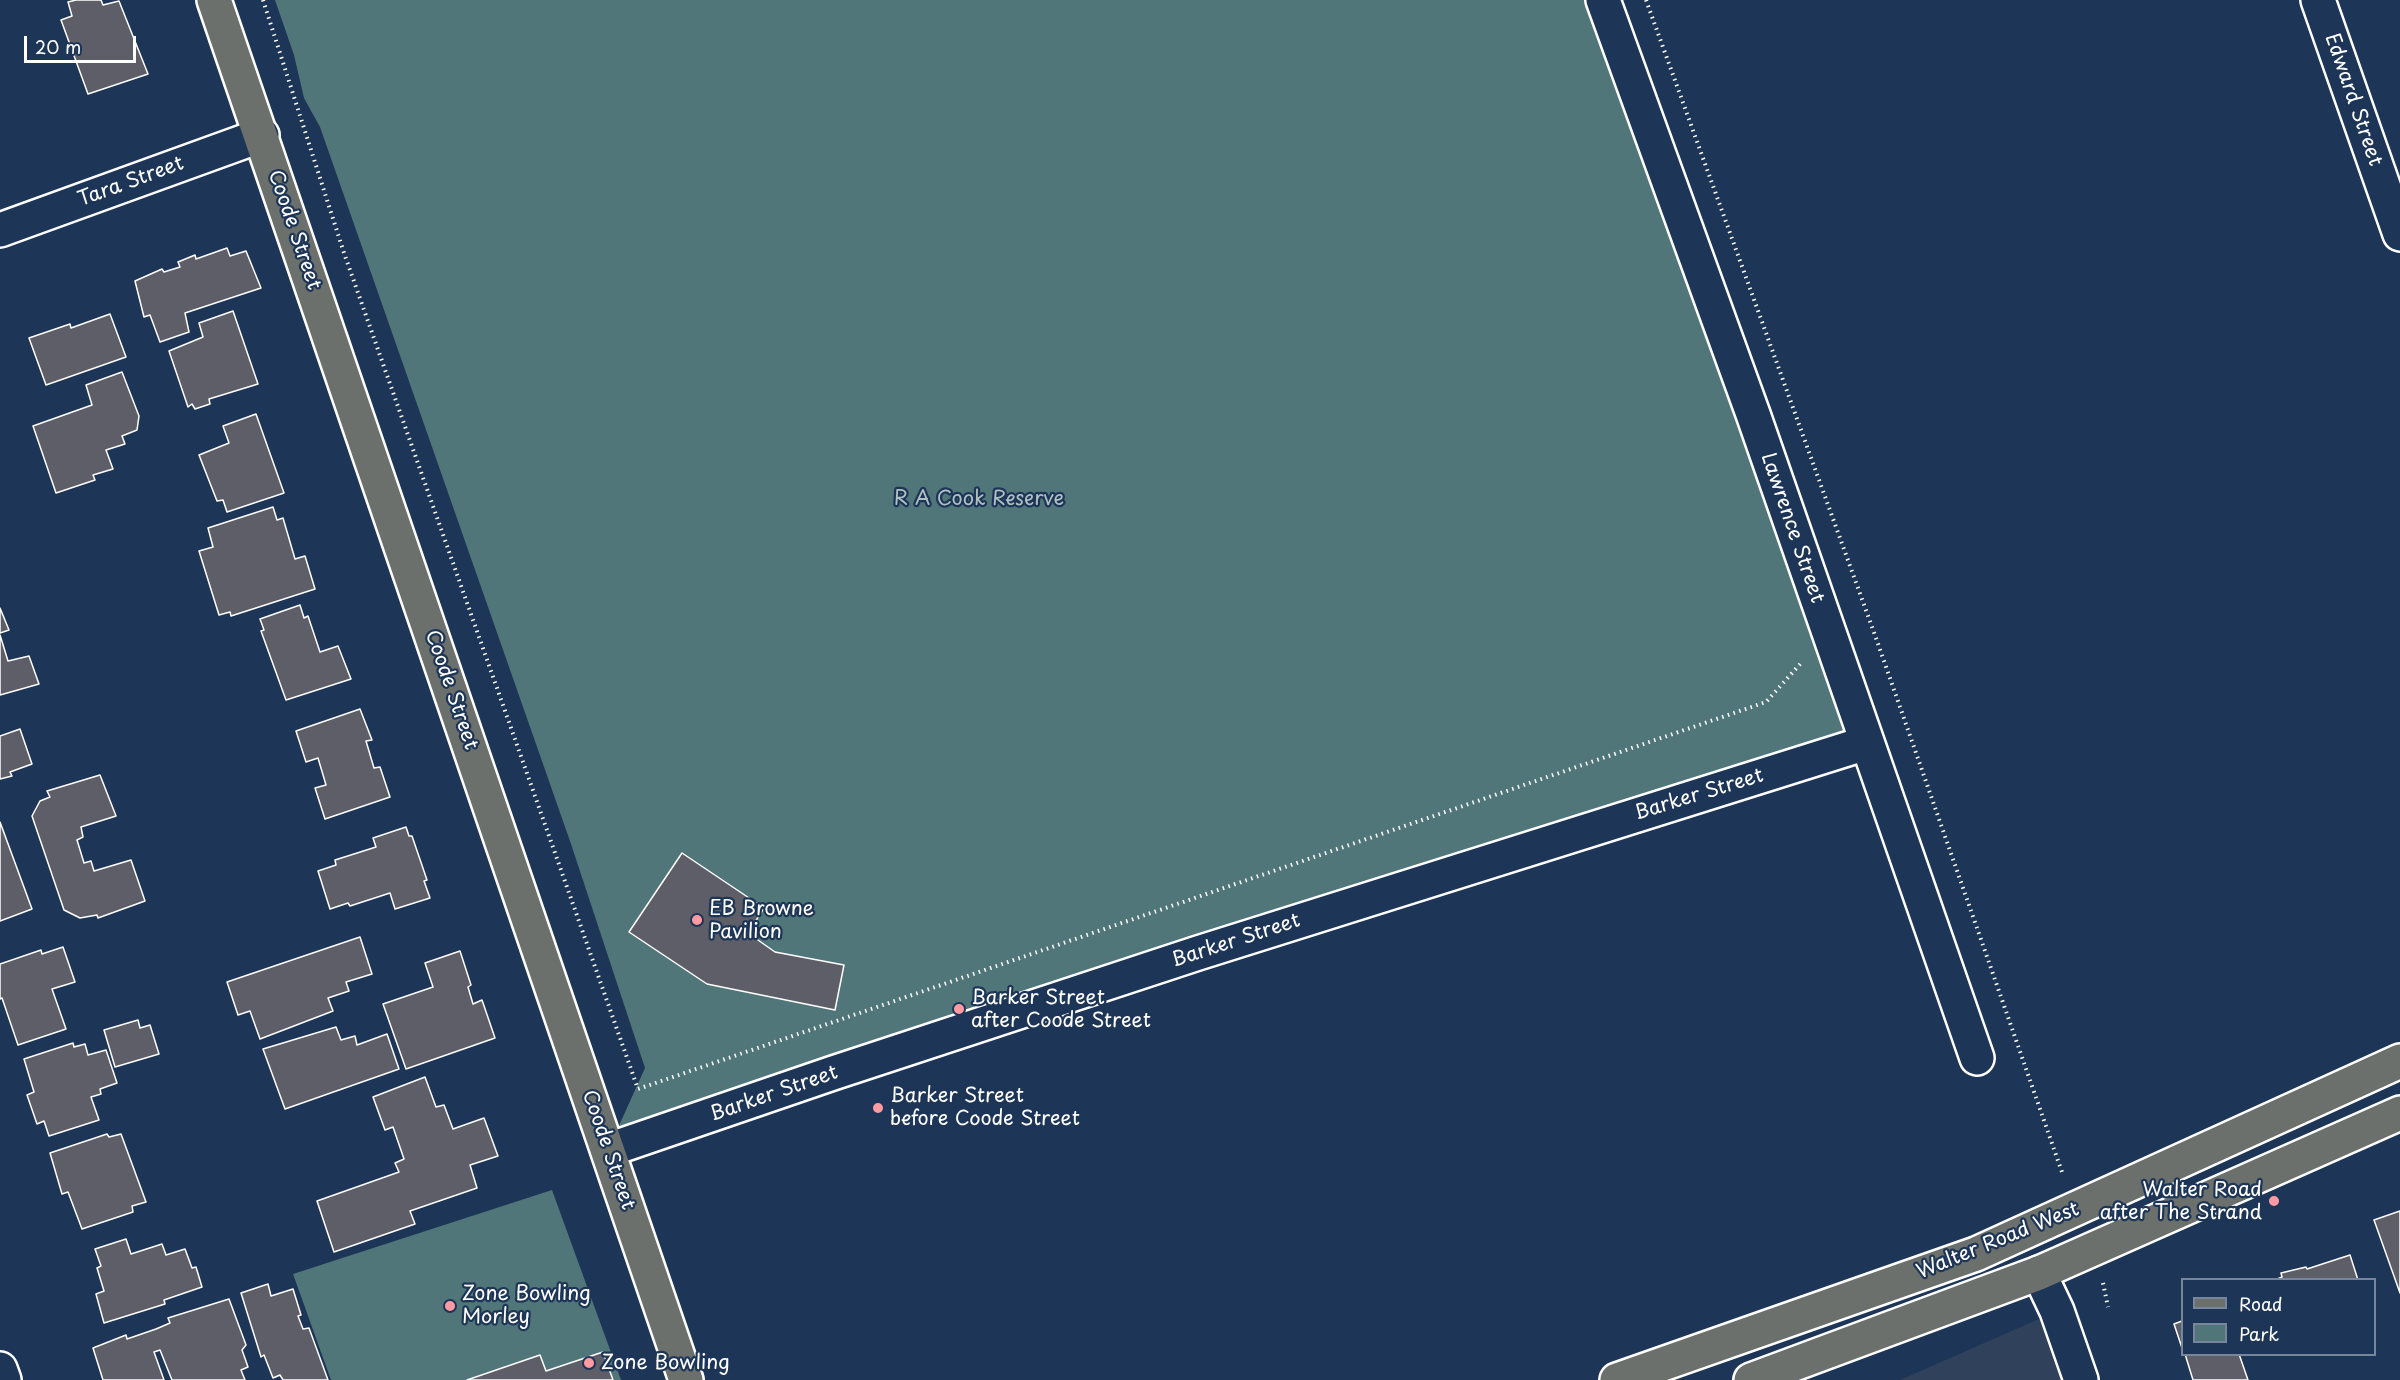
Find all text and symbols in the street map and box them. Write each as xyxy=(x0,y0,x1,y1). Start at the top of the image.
scale bar xyxy=(27,24,140,62)
street label: Edward Street xyxy=(2319,31,2387,169)
text: 20 m xyxy=(35,33,81,60)
street label: Tara Street xyxy=(75,152,187,212)
street label: Coode Street xyxy=(262,167,326,293)
street label: Lawrence Street xyxy=(1755,450,1829,606)
park label: R A Cook Reserve xyxy=(894,487,1064,511)
street label: Coode Street xyxy=(419,627,483,753)
street label: Barker Street xyxy=(1632,764,1766,826)
place label: EB Browne Pavilion xyxy=(709,897,814,944)
street label: Barker Street xyxy=(1169,909,1303,973)
marker: EB Browne Pavilion xyxy=(690,913,704,927)
place label: Barker Street after Coode Street xyxy=(971,986,1151,1033)
marker: Barker Street after Coode Street xyxy=(952,1002,966,1016)
street label: Barker Street xyxy=(707,1061,841,1127)
place label: Barker Street before Coode Street xyxy=(890,1084,1080,1131)
street label: Coode Street xyxy=(576,1087,640,1213)
marker: Barker Street before Coode Street xyxy=(871,1101,885,1115)
place label: Walter Road after The Strand xyxy=(2100,1178,2262,1225)
marker: Walter Road after The Strand xyxy=(2267,1194,2281,1208)
street label: Walter Road West xyxy=(1913,1197,2083,1285)
legend xyxy=(2181,1278,2376,1356)
place label: Zone Bowling Morley xyxy=(462,1282,591,1329)
text: Road xyxy=(2239,1290,2283,1317)
marker: Zone Bowling Morley xyxy=(443,1299,457,1313)
text: Park xyxy=(2239,1320,2279,1347)
place label: Zone Bowling xyxy=(601,1351,730,1375)
marker: Zone Bowling xyxy=(582,1356,596,1370)

